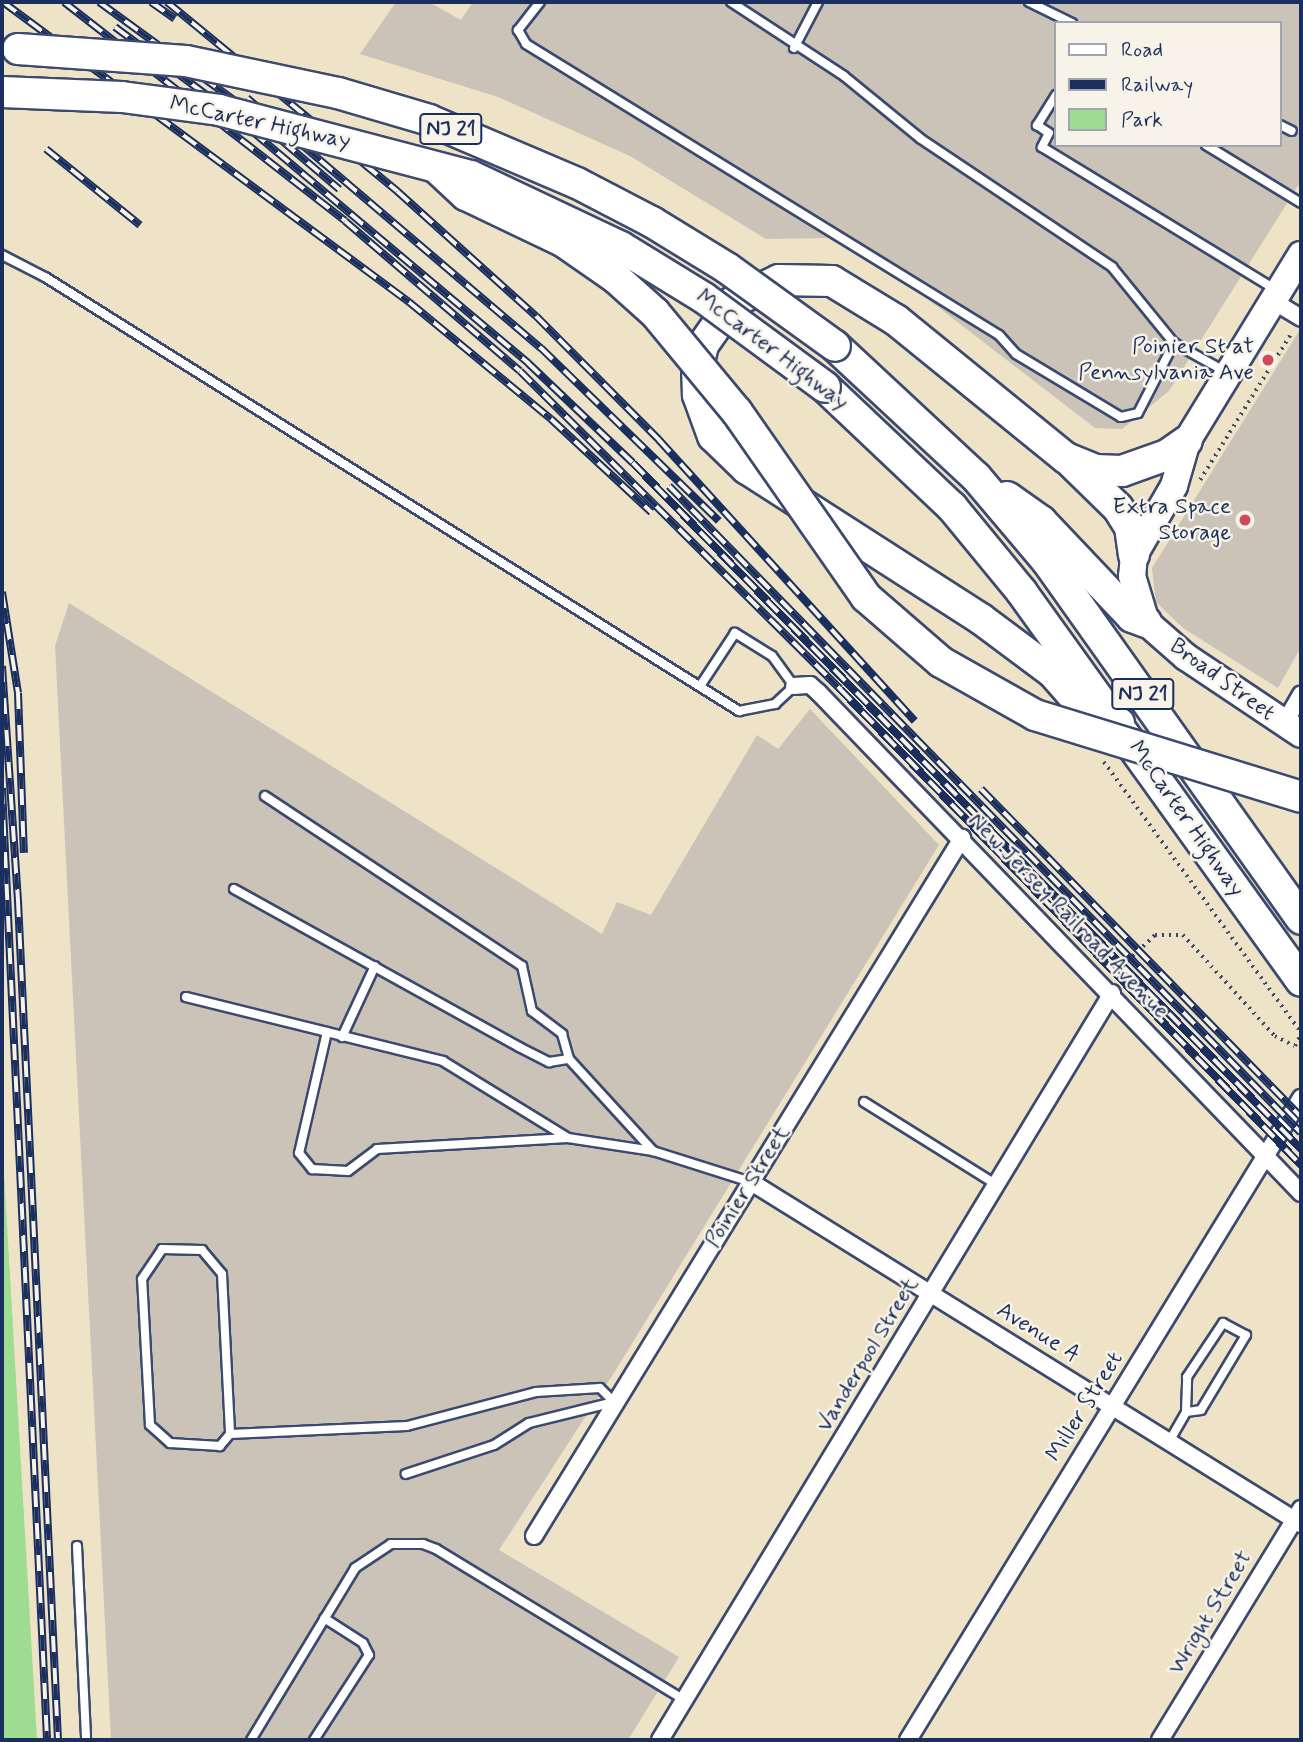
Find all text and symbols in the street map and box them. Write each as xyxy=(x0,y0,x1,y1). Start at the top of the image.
legend xyxy=(1054,21,1282,147)
text: Road xyxy=(1121,36,1163,64)
text: Railway xyxy=(1121,71,1193,99)
street label: McCarter Highway xyxy=(167,90,353,156)
text: Park xyxy=(1121,106,1163,134)
road number: NJ 21 xyxy=(418,111,484,146)
street label: McCarter Highway xyxy=(690,284,854,416)
place label: Poinier St at Pennsylvania Ave xyxy=(1078,333,1254,387)
marker: Poinier St at Pennsylvania Ave xyxy=(1260,352,1276,368)
place label: Extra Space Storage xyxy=(1115,493,1231,547)
marker: Extra Space Storage xyxy=(1237,512,1253,528)
street label: Broad Street xyxy=(1162,631,1282,729)
road number: NJ 21 xyxy=(1110,676,1176,712)
street label: McCarter Highway xyxy=(1122,736,1250,902)
street label: New Jersey Railroad Avenue xyxy=(963,808,1173,1024)
street label: Poinier Street xyxy=(700,1121,796,1253)
street label: Vanderpool Street xyxy=(811,1273,925,1437)
street label: Avenue A xyxy=(991,1297,1085,1369)
street label: Miller Street xyxy=(1039,1345,1131,1469)
street label: Wright Street xyxy=(1163,1546,1259,1680)

